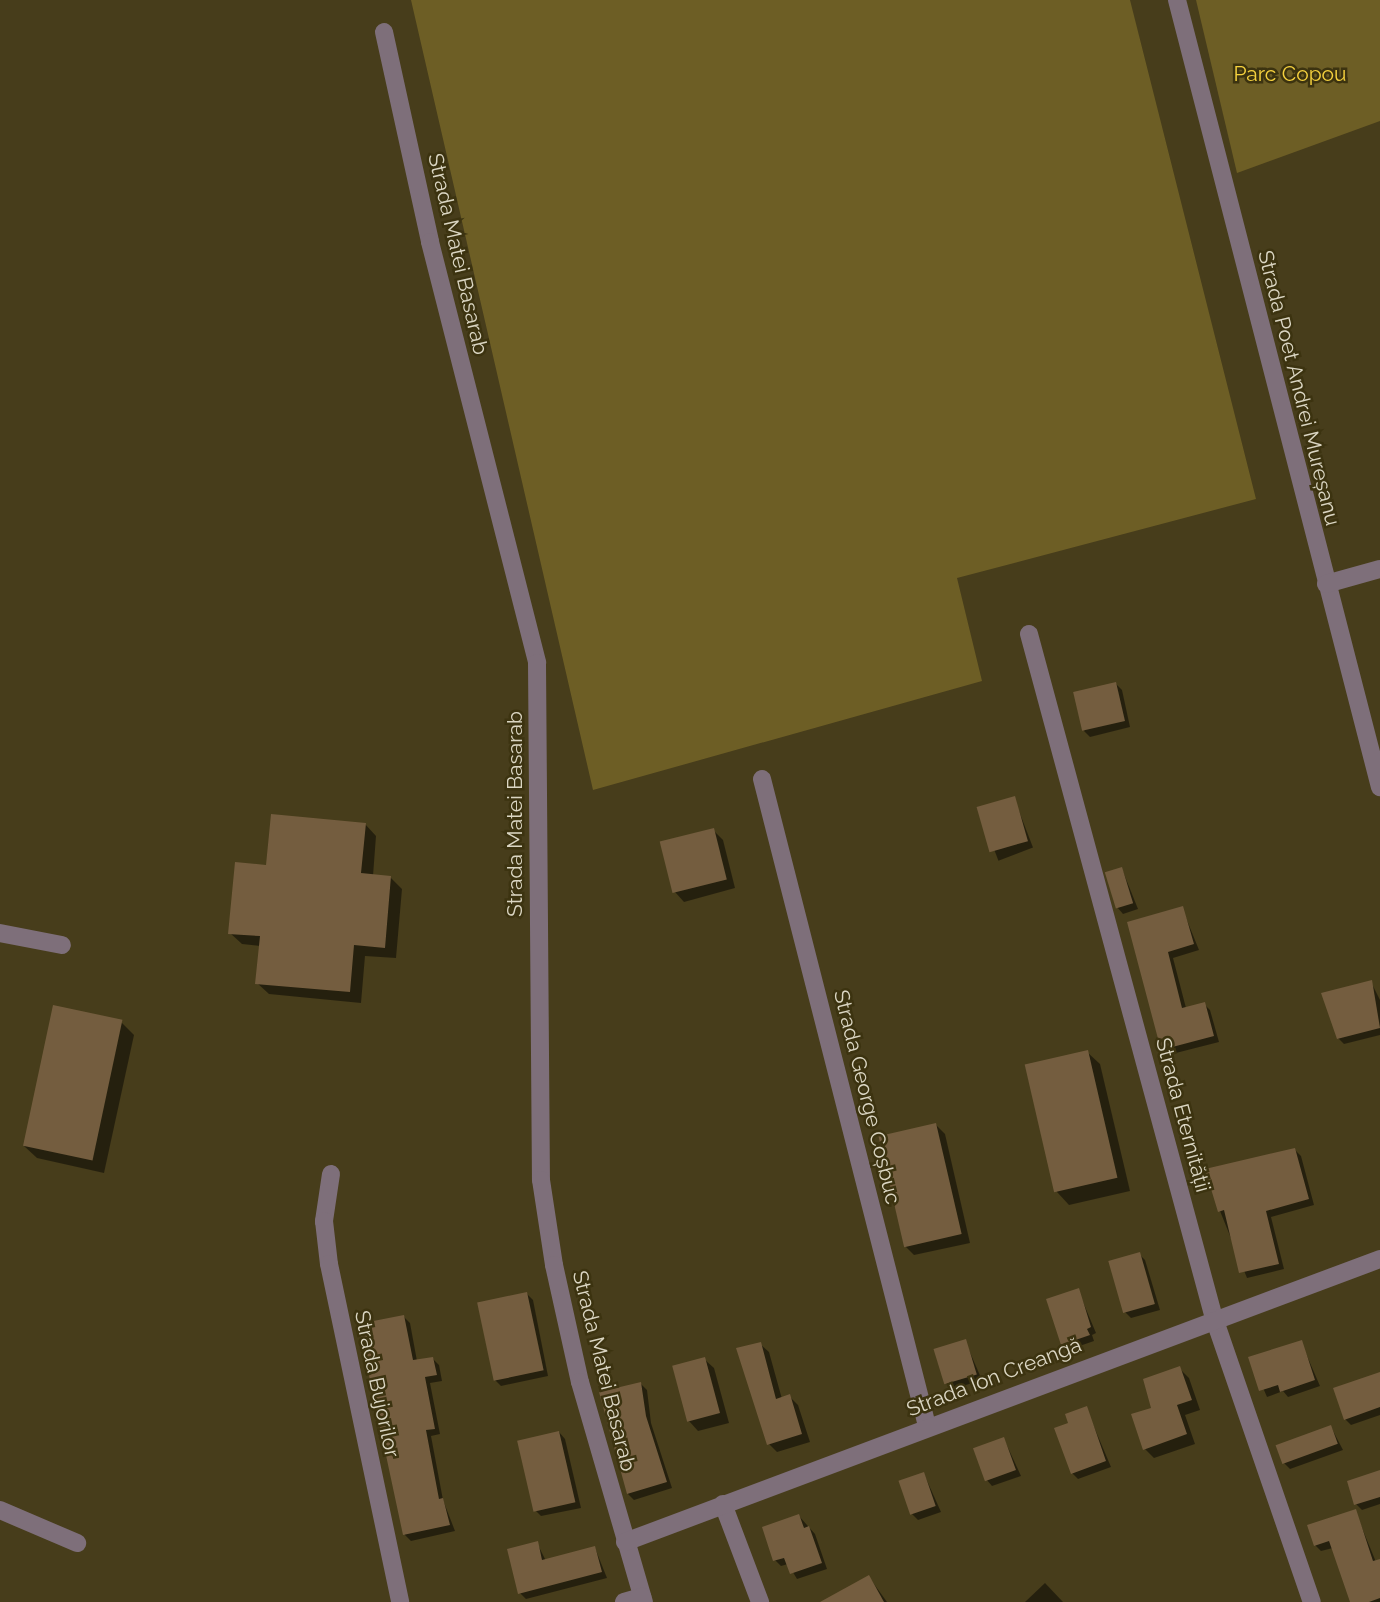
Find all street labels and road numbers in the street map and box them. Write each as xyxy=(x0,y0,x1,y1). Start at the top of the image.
street label: Strada Matei Basarab xyxy=(423,151,493,357)
street label: Strada Poet Andrei Mureșanu xyxy=(1252,247,1346,529)
street label: Strada Matei Basarab xyxy=(502,711,528,917)
street label: Strada George Coșbuc xyxy=(828,987,906,1207)
street label: Strada Eternității xyxy=(1150,1035,1216,1195)
street label: Strada Matei Basarab xyxy=(567,1268,641,1474)
street label: Strada Bujorilor xyxy=(349,1308,405,1460)
street label: Strada Ion Creangă xyxy=(903,1332,1085,1422)

